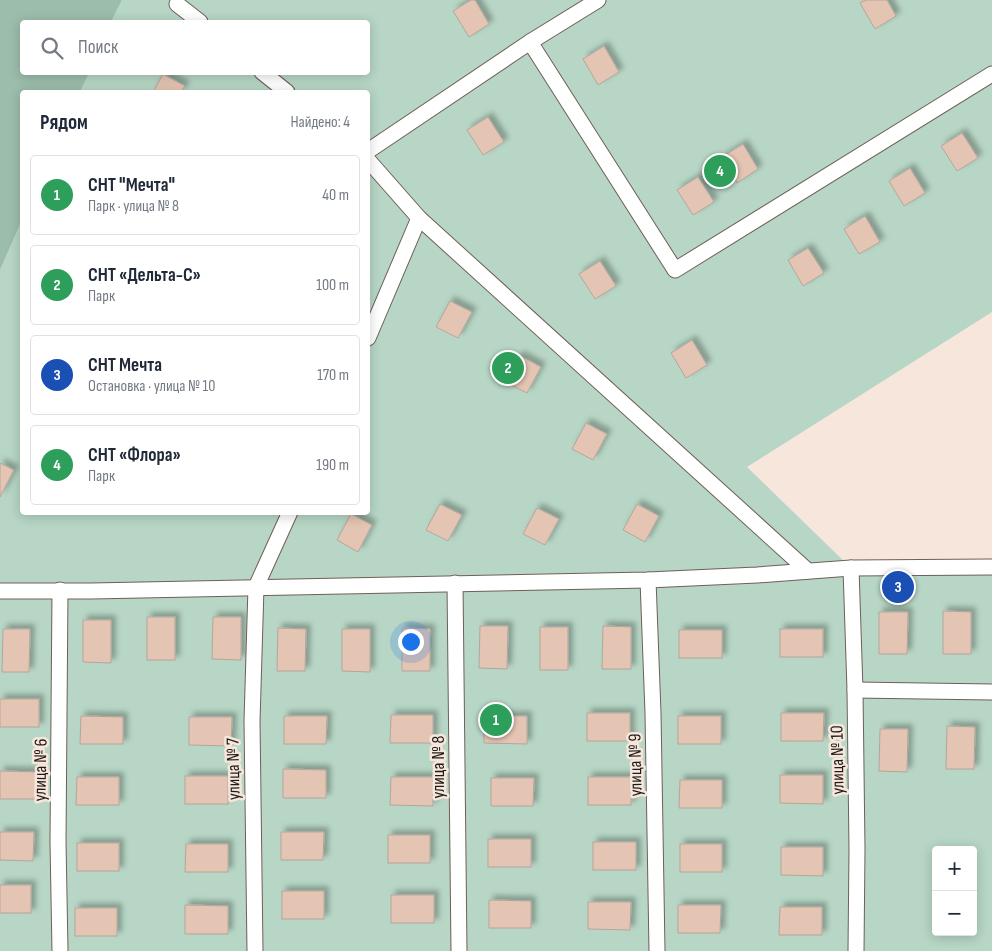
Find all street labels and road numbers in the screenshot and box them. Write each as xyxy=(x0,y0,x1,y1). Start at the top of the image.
street label: улица № 10 xyxy=(826,725,849,795)
street label: улица № 9 xyxy=(624,733,647,797)
street label: улица № 8 xyxy=(428,735,449,798)
street label: улица № 7 xyxy=(222,737,245,800)
street label: улица № 6 xyxy=(29,738,52,802)

